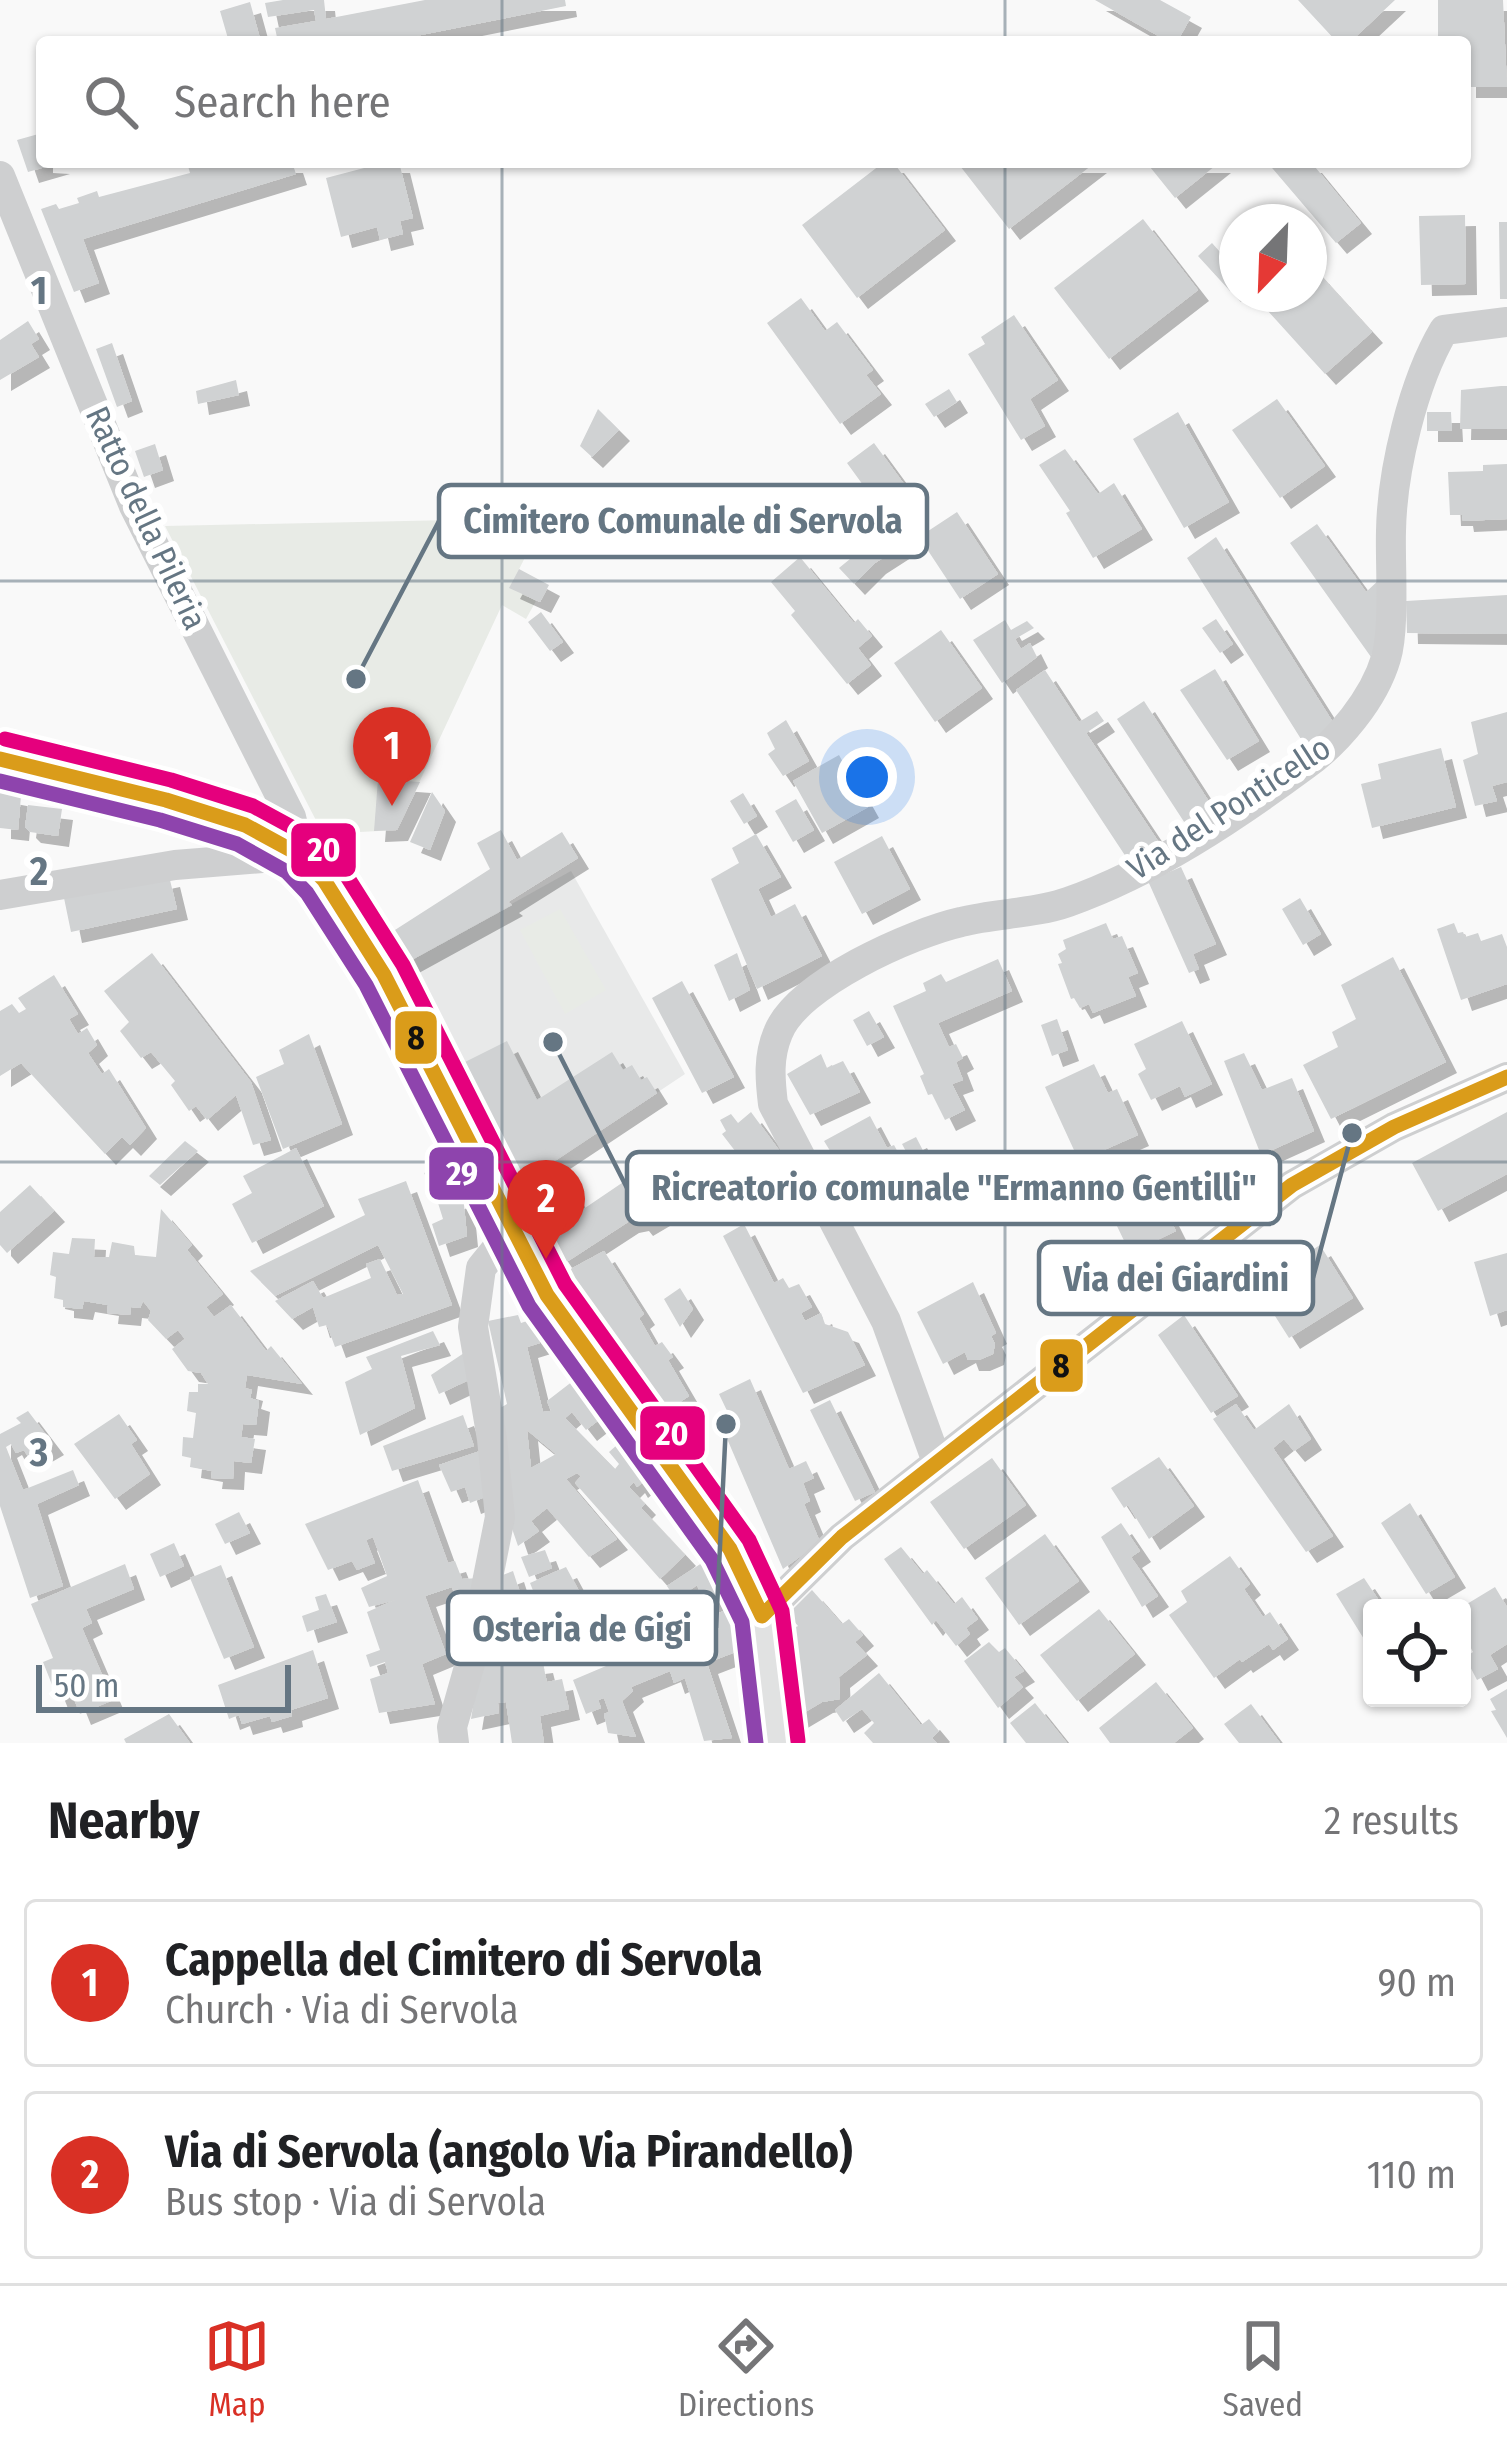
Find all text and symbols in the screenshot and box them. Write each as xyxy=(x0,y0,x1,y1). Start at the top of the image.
search box xyxy=(36,36,1471,168)
icon: search xyxy=(78,69,144,135)
text: Search here xyxy=(174,75,391,129)
north arrow xyxy=(1219,204,1327,312)
text: 1 xyxy=(31,268,47,314)
street label: Ratto della Pileria xyxy=(77,400,215,636)
callout: Cimitero Comunale di Servola xyxy=(439,485,927,557)
text: Cimitero Comunale di Servola xyxy=(463,499,903,543)
pin: 1 xyxy=(353,707,431,806)
street label: Via del Ponticello xyxy=(1120,727,1338,889)
your location xyxy=(837,747,897,807)
line badge: 20 xyxy=(289,821,358,879)
text: 20 xyxy=(306,830,341,870)
text: 2 xyxy=(29,849,48,895)
line badge: 8 xyxy=(393,1009,439,1066)
text: 8 xyxy=(407,1018,425,1058)
line badge: 29 xyxy=(427,1145,496,1202)
callout: Ricreatorio comunale "Ermanno Gentilli" xyxy=(627,1152,1280,1224)
text: 29 xyxy=(445,1154,478,1194)
pin: 2 xyxy=(507,1160,585,1259)
text: Ricreatorio comunale "Ermanno Gentilli" xyxy=(651,1166,1257,1210)
callout: Via dei Giardini xyxy=(1039,1242,1313,1314)
text: Via dei Giardini xyxy=(1062,1257,1289,1301)
line badge: 8 xyxy=(1038,1337,1085,1394)
text: 8 xyxy=(1052,1346,1070,1386)
line badge: 20 xyxy=(638,1404,707,1462)
text: 20 xyxy=(654,1414,689,1454)
text: 3 xyxy=(29,1430,48,1476)
callout: Osteria de Gigi xyxy=(448,1592,716,1664)
map controls xyxy=(1363,1599,1471,1707)
button: locate xyxy=(1363,1599,1471,1707)
text: Osteria de Gigi xyxy=(472,1607,692,1651)
scale bar xyxy=(36,1659,291,1712)
text: 50 m xyxy=(54,1666,119,1706)
text: Nearby xyxy=(48,1790,200,1852)
text: 2 results xyxy=(1324,1798,1459,1844)
text: Cappella del Cimitero di Servola xyxy=(165,1933,762,1987)
text: 1 xyxy=(82,1960,98,2006)
text: 90 m xyxy=(1378,1960,1456,2006)
text: Church · Via di Servola xyxy=(165,1987,519,2033)
text: Via di Servola (angolo Via Pirandello) xyxy=(165,2125,853,2179)
text: 2 xyxy=(81,2152,99,2198)
text: 110 m xyxy=(1367,2152,1456,2198)
text: Bus stop · Via di Servola xyxy=(165,2179,546,2225)
tab: Map xyxy=(204,2313,270,2425)
tab: Directions xyxy=(678,2313,814,2425)
tab: Saved xyxy=(1222,2313,1303,2425)

